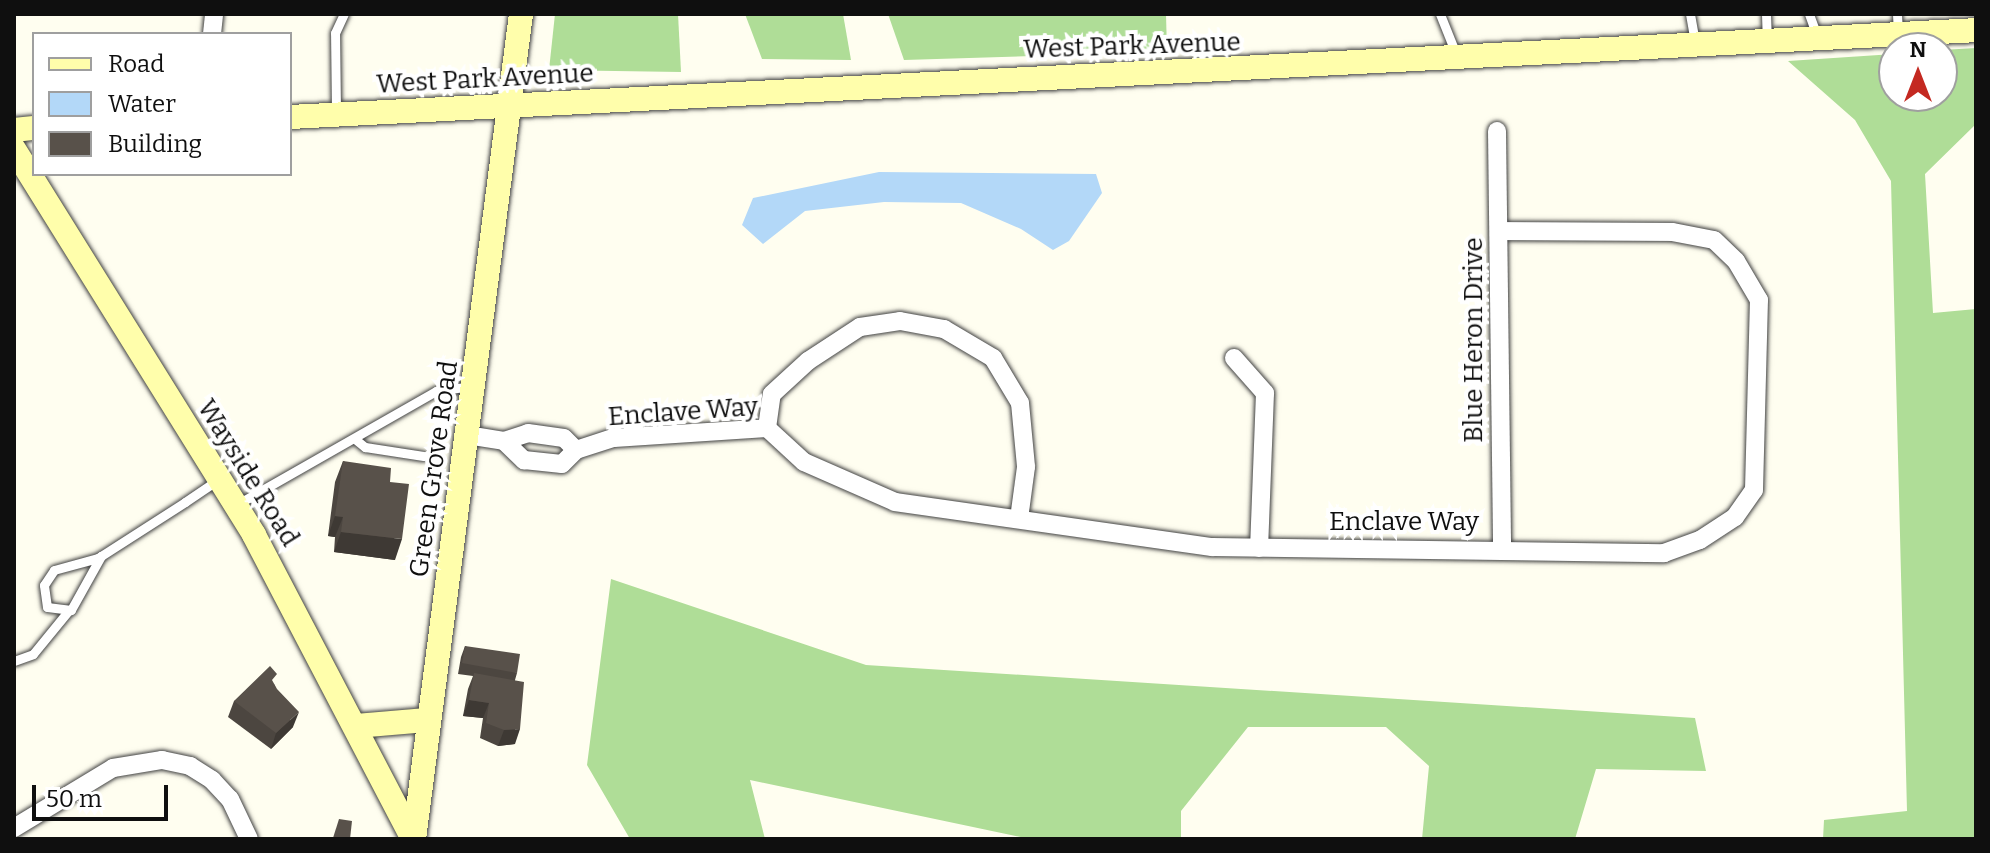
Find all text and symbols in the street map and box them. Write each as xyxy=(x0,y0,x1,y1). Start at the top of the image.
street label: West Park Avenue xyxy=(1023,27,1241,65)
legend xyxy=(32,32,292,176)
north arrow xyxy=(1878,32,1958,112)
text: N xyxy=(1910,36,1926,63)
text: Road xyxy=(108,50,164,78)
street label: West Park Avenue xyxy=(376,58,594,100)
text: Water xyxy=(108,90,176,118)
text: Building xyxy=(108,130,202,158)
street label: Blue Heron Drive xyxy=(1458,237,1490,443)
street label: Green Grove Road xyxy=(403,359,465,579)
street label: Enclave Way xyxy=(607,391,759,433)
street label: Wayside Road xyxy=(190,394,306,552)
street label: Enclave Way xyxy=(1329,506,1479,538)
scale bar xyxy=(36,769,172,819)
text: 50 m xyxy=(46,785,102,813)

